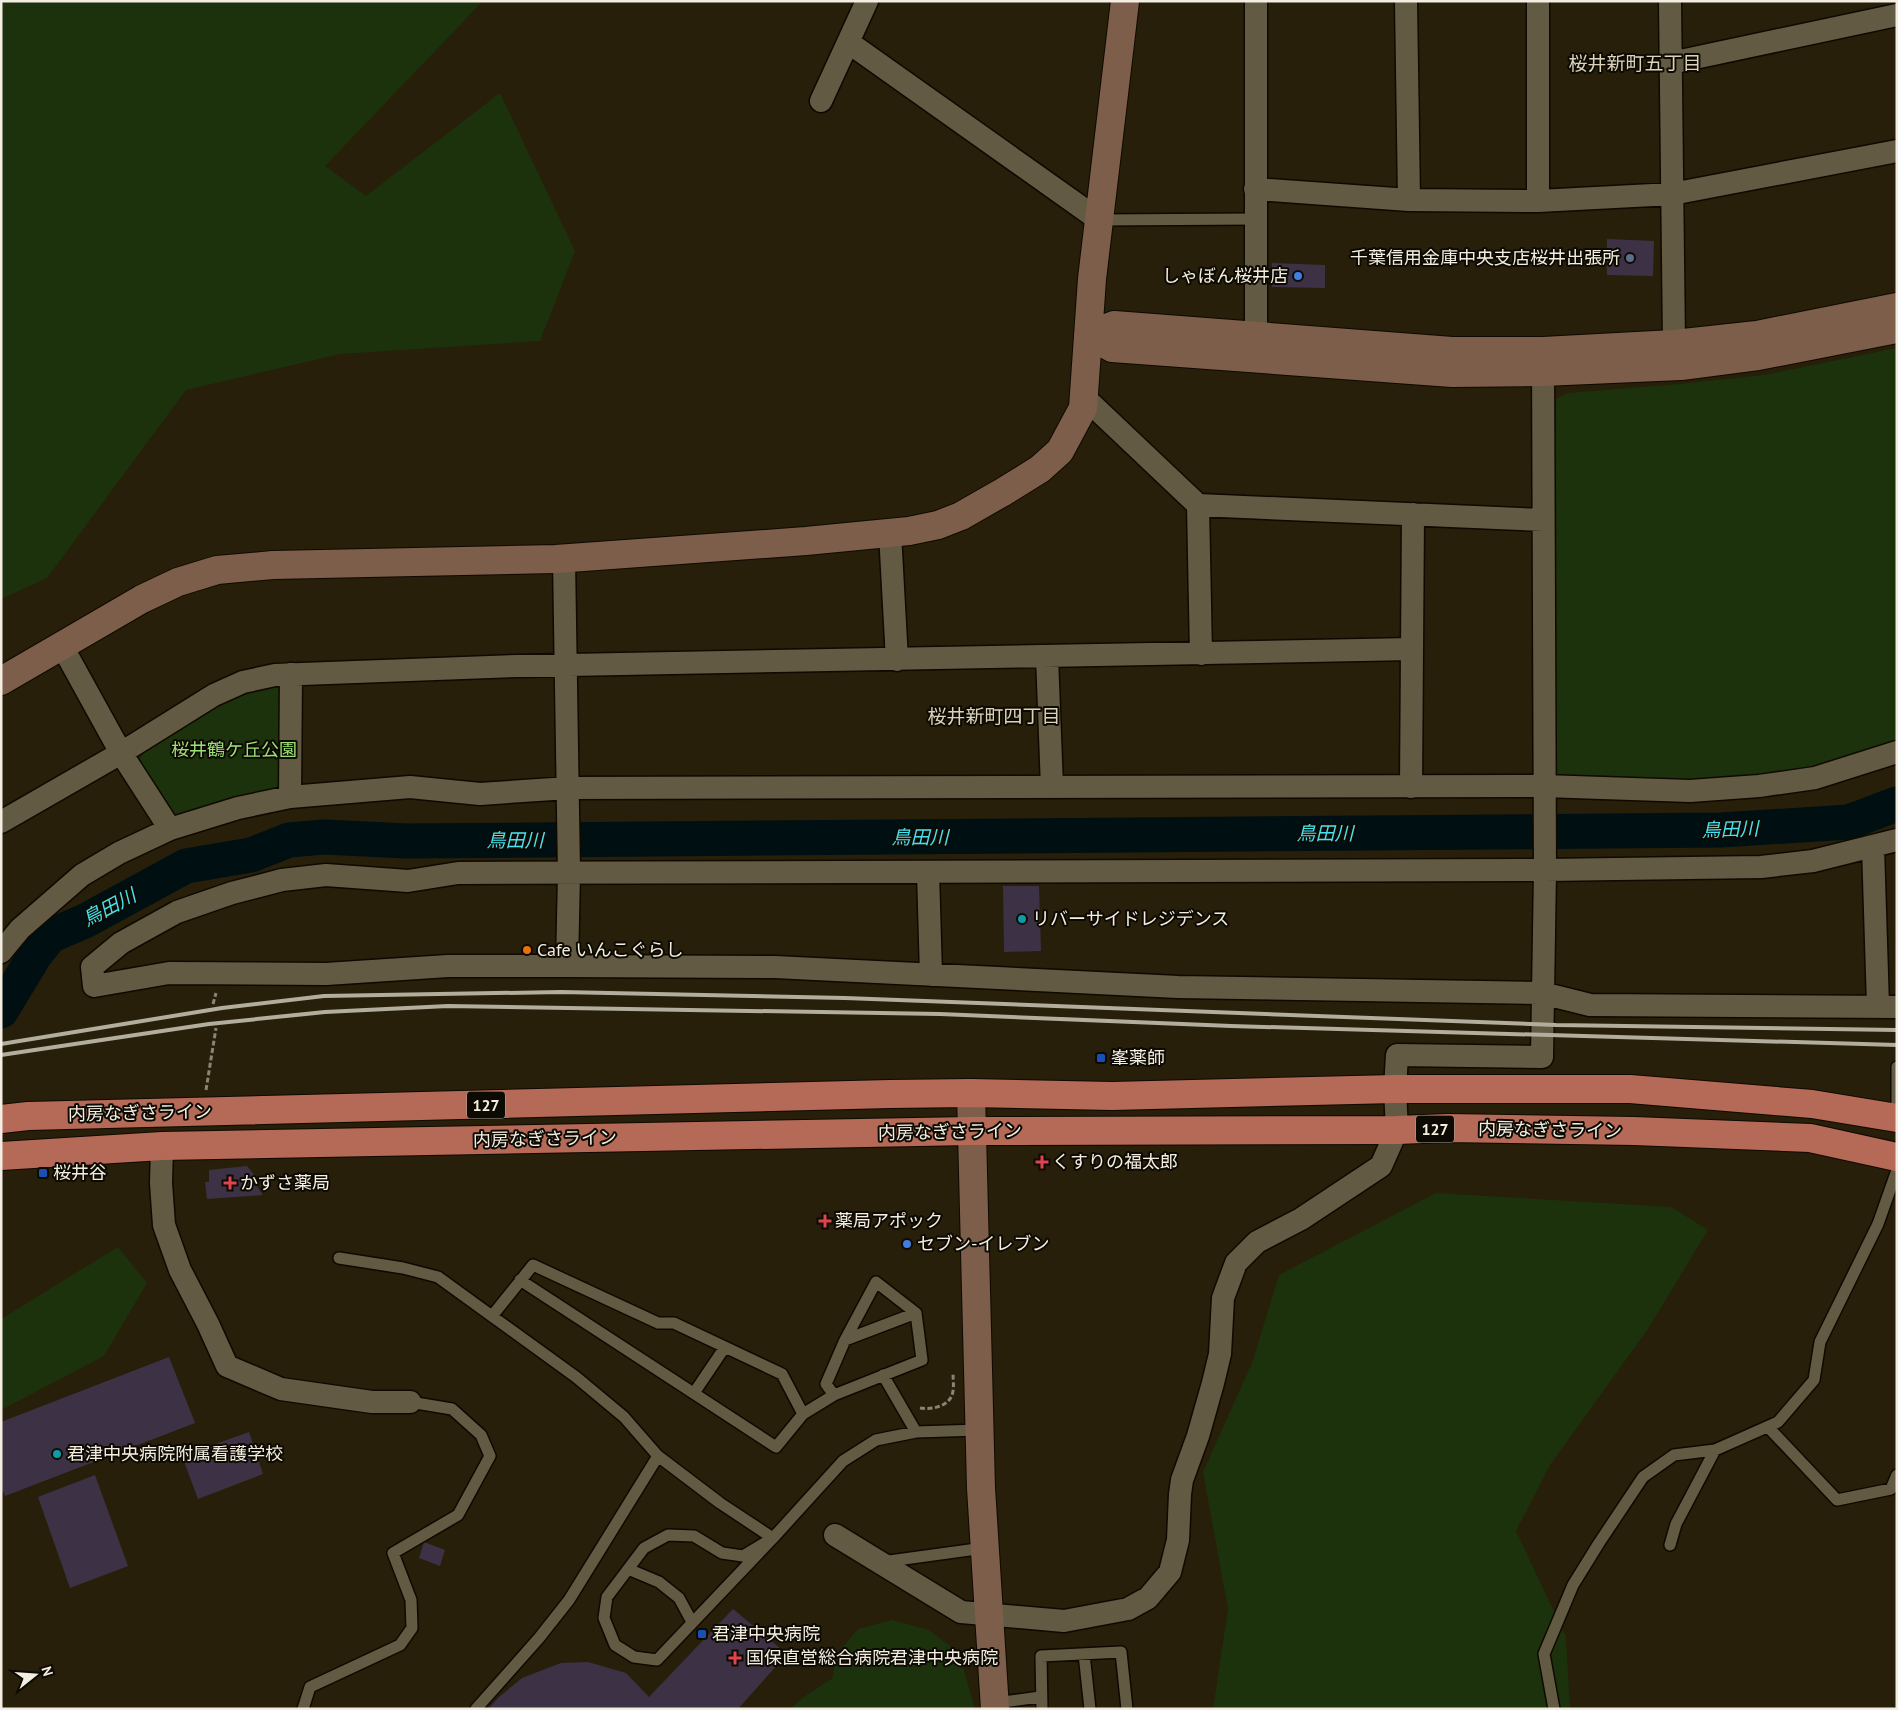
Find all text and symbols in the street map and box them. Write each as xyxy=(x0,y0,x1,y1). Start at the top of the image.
district label: 桜井新町五丁目 xyxy=(1568,51,1702,75)
place label: 千葉信用金庫中央支店桜井出張所 xyxy=(1350,246,1620,269)
marker: 千葉信用金庫中央支店桜井出張所 xyxy=(1624,252,1636,264)
place label: しゃぼん桜井店 xyxy=(1162,264,1288,287)
marker: しゃぼん桜井店 xyxy=(1292,270,1304,282)
district label: 桜井新町四丁目 xyxy=(927,704,1061,728)
park label: 桜井鶴ケ丘公園 xyxy=(171,738,297,761)
water label: 鳥田川 xyxy=(1701,816,1761,842)
water label: 鳥田川 xyxy=(1296,821,1355,845)
water label: 鳥田川 xyxy=(891,825,950,849)
water label: 鳥田川 xyxy=(486,828,545,852)
water label: 鳥田川 xyxy=(78,882,142,931)
place label: リバーサイドレジデンス xyxy=(1032,907,1229,930)
marker: リバーサイドレジデンス xyxy=(1016,913,1028,925)
place label: Cafe いんこぐらし xyxy=(537,938,683,961)
marker: Cafe いんこぐらし xyxy=(521,944,533,956)
place label: 峯薬師 xyxy=(1111,1046,1165,1069)
marker: 峯薬師 xyxy=(1095,1052,1107,1064)
road number: 127 xyxy=(467,1092,505,1118)
street label: 内房なぎさライン xyxy=(68,1100,212,1125)
road number: 127 xyxy=(1416,1116,1454,1142)
street label: 内房なぎさライン xyxy=(1478,1117,1622,1142)
street label: 内房なぎさライン xyxy=(878,1119,1022,1144)
street label: 内房なぎさライン xyxy=(473,1126,617,1151)
place label: くすりの福太郎 xyxy=(1052,1150,1178,1173)
marker: くすりの福太郎 xyxy=(1036,1156,1048,1168)
place label: 桜井谷 xyxy=(53,1161,107,1184)
marker: 桜井谷 xyxy=(37,1167,49,1179)
place label: かずさ薬局 xyxy=(240,1171,330,1194)
marker: かずさ薬局 xyxy=(224,1177,236,1189)
place label: 薬局アポック xyxy=(835,1209,943,1232)
marker: 薬局アポック xyxy=(819,1215,831,1227)
place label: セブン-イレブン xyxy=(917,1232,1049,1255)
marker: セブン-イレブン xyxy=(901,1238,913,1250)
place label: 君津中央病院附属看護学校 xyxy=(67,1442,283,1465)
marker: 君津中央病院附属看護学校 xyxy=(51,1448,63,1460)
place label: 君津中央病院 xyxy=(712,1622,820,1645)
marker: 君津中央病院 xyxy=(696,1628,708,1640)
place label: 国保直営総合病院君津中央病院 xyxy=(746,1646,998,1669)
north arrow xyxy=(10,1650,60,1700)
marker: 国保直営総合病院君津中央病院 xyxy=(728,1651,742,1665)
text: N xyxy=(37,1664,57,1678)

